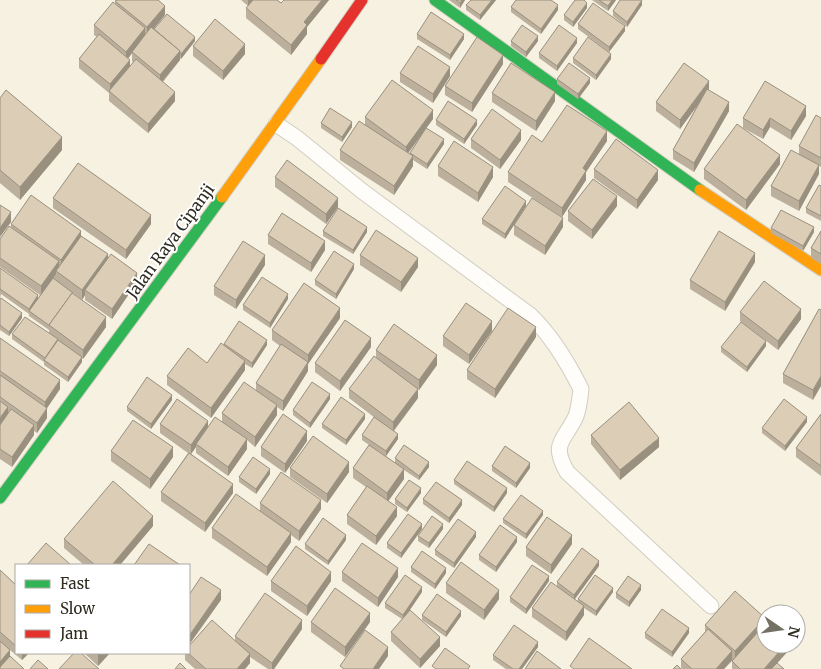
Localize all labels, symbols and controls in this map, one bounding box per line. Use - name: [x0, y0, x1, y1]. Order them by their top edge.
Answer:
- street label: Jalan Raya Cipanji: [121, 180, 218, 303]
- legend: [15, 564, 190, 654]
- text: Fast: [60, 574, 90, 593]
- text: Slow: [60, 599, 95, 618]
- north arrow: [756, 604, 806, 654]
- text: Jam: [59, 624, 88, 643]
- text: N: [784, 625, 804, 639]

